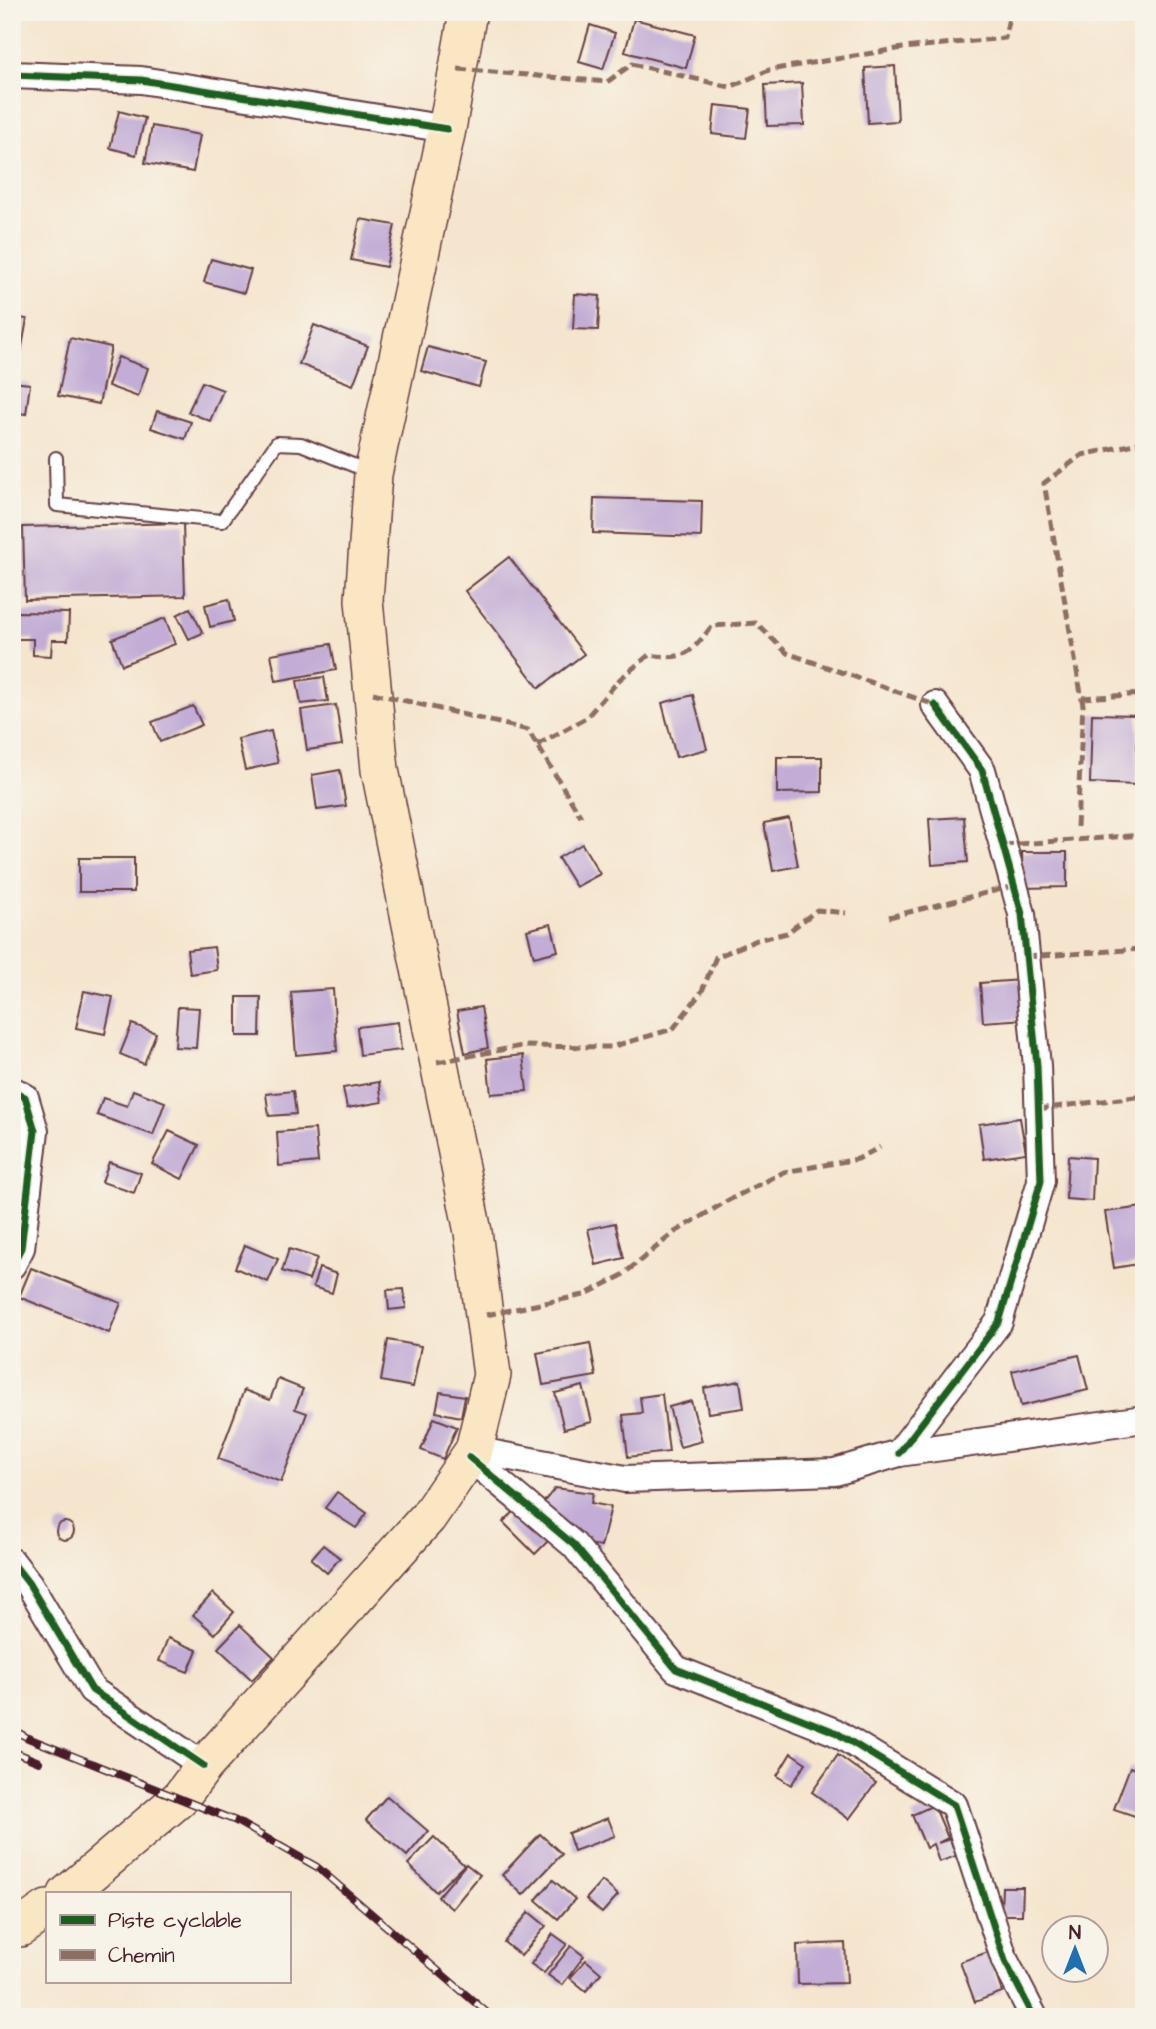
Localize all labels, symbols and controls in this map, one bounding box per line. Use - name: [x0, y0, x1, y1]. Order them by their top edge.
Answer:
- legend: [46, 1892, 290, 1983]
- text: Piste cyclable: [108, 1906, 242, 1937]
- north arrow: [1040, 1913, 1110, 1983]
- text: N: [1069, 1920, 1081, 1947]
- text: Chemin: [108, 1941, 175, 1970]

